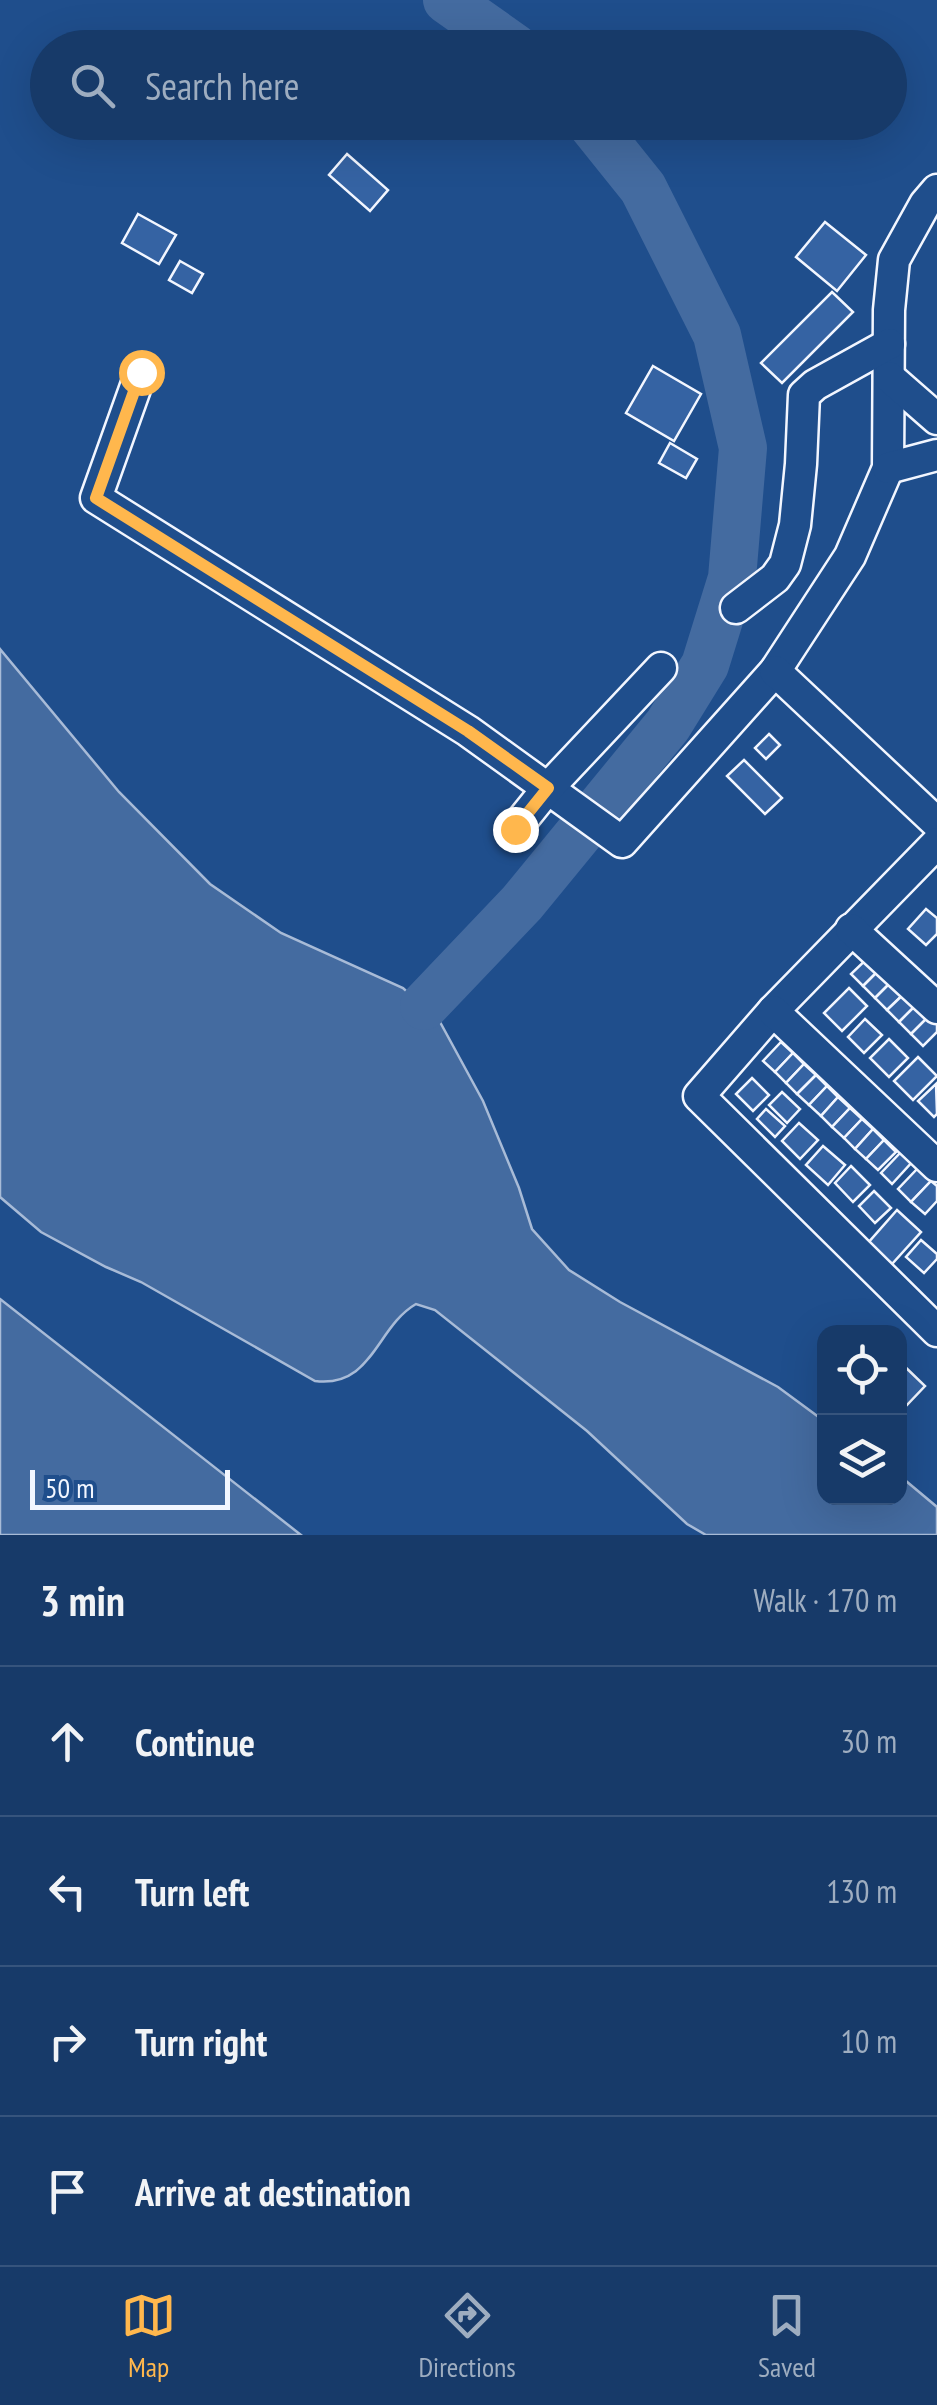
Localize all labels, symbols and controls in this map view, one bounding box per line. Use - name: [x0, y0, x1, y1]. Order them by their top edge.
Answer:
- search box: [30, 30, 907, 140]
- icon: search: [65, 58, 120, 113]
- text: Search here: [145, 61, 299, 110]
- route start: [119, 350, 165, 396]
- route end: [493, 807, 539, 853]
- map controls: [817, 1325, 907, 1505]
- button: locate: [817, 1325, 907, 1415]
- button: layers: [817, 1415, 907, 1505]
- scale bar: [30, 1465, 230, 1510]
- text: 50 m: [45, 1469, 94, 1506]
- text: 3 min: [40, 1573, 125, 1628]
- text: Walk · 170 m: [753, 1579, 897, 1621]
- icon: ahead: [40, 1714, 95, 1769]
- text: Continue: [135, 1717, 255, 1766]
- text: 30 m: [841, 1720, 897, 1762]
- icon: left: [40, 1864, 95, 1919]
- text: Turn left: [135, 1867, 249, 1916]
- text: 130 m: [826, 1870, 897, 1912]
- icon: right: [40, 2014, 95, 2069]
- text: Turn right: [135, 2017, 267, 2066]
- text: 10 m: [841, 2020, 897, 2062]
- icon: arrive: [40, 2164, 95, 2219]
- text: Arrive at destination: [135, 2167, 411, 2216]
- tab: Map: [121, 2288, 176, 2385]
- tab: Directions: [418, 2288, 516, 2385]
- tab: Saved: [758, 2288, 816, 2385]

